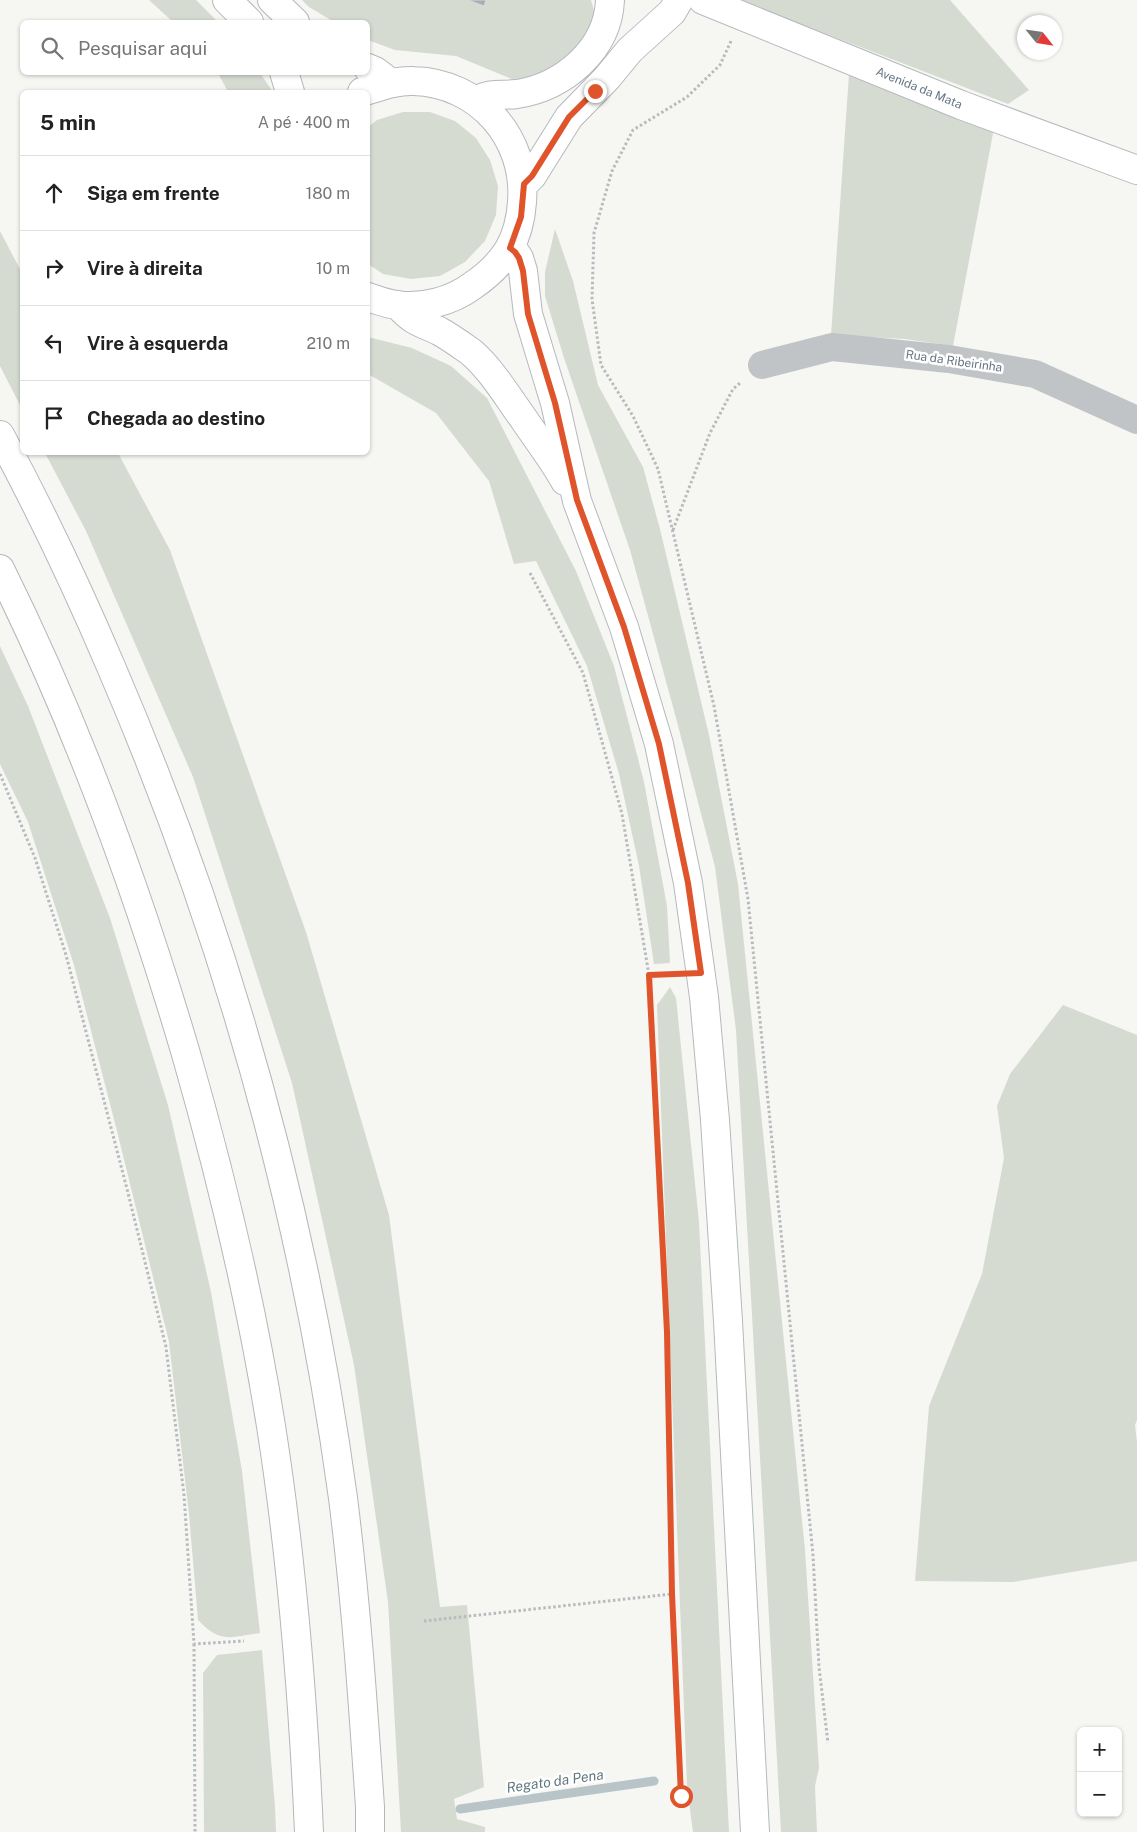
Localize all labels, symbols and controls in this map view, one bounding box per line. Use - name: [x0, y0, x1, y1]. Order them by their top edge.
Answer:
- north arrow: [1017, 15, 1062, 60]
- search box: [20, 20, 370, 75]
- icon: search: [38, 34, 66, 62]
- text: Pesquisar aqui: [78, 37, 207, 59]
- street label: Avenida da Mata: [874, 64, 964, 112]
- route end: [584, 80, 607, 103]
- text: 5 min: [40, 110, 96, 135]
- text: A pé · 400 m: [258, 113, 350, 132]
- icon: ahead: [40, 179, 68, 207]
- text: Siga em frente: [87, 182, 220, 204]
- text: 180 m: [306, 184, 350, 203]
- icon: right: [40, 254, 68, 282]
- text: Vire à direita: [87, 257, 203, 279]
- text: 10 m: [316, 259, 350, 278]
- icon: left: [40, 329, 68, 357]
- text: Vire à esquerda: [87, 332, 228, 354]
- text: 210 m: [306, 334, 350, 353]
- street label: Rua da Ribeirinha: [905, 347, 1003, 375]
- icon: arrive: [40, 404, 68, 432]
- text: Chegada ao destino: [87, 407, 265, 429]
- map controls: [1077, 1727, 1122, 1817]
- button: +: [1077, 1727, 1122, 1772]
- water label: Regato da Pena: [505, 1766, 605, 1796]
- button: −: [1077, 1772, 1122, 1817]
- route start: [670, 1785, 693, 1808]

